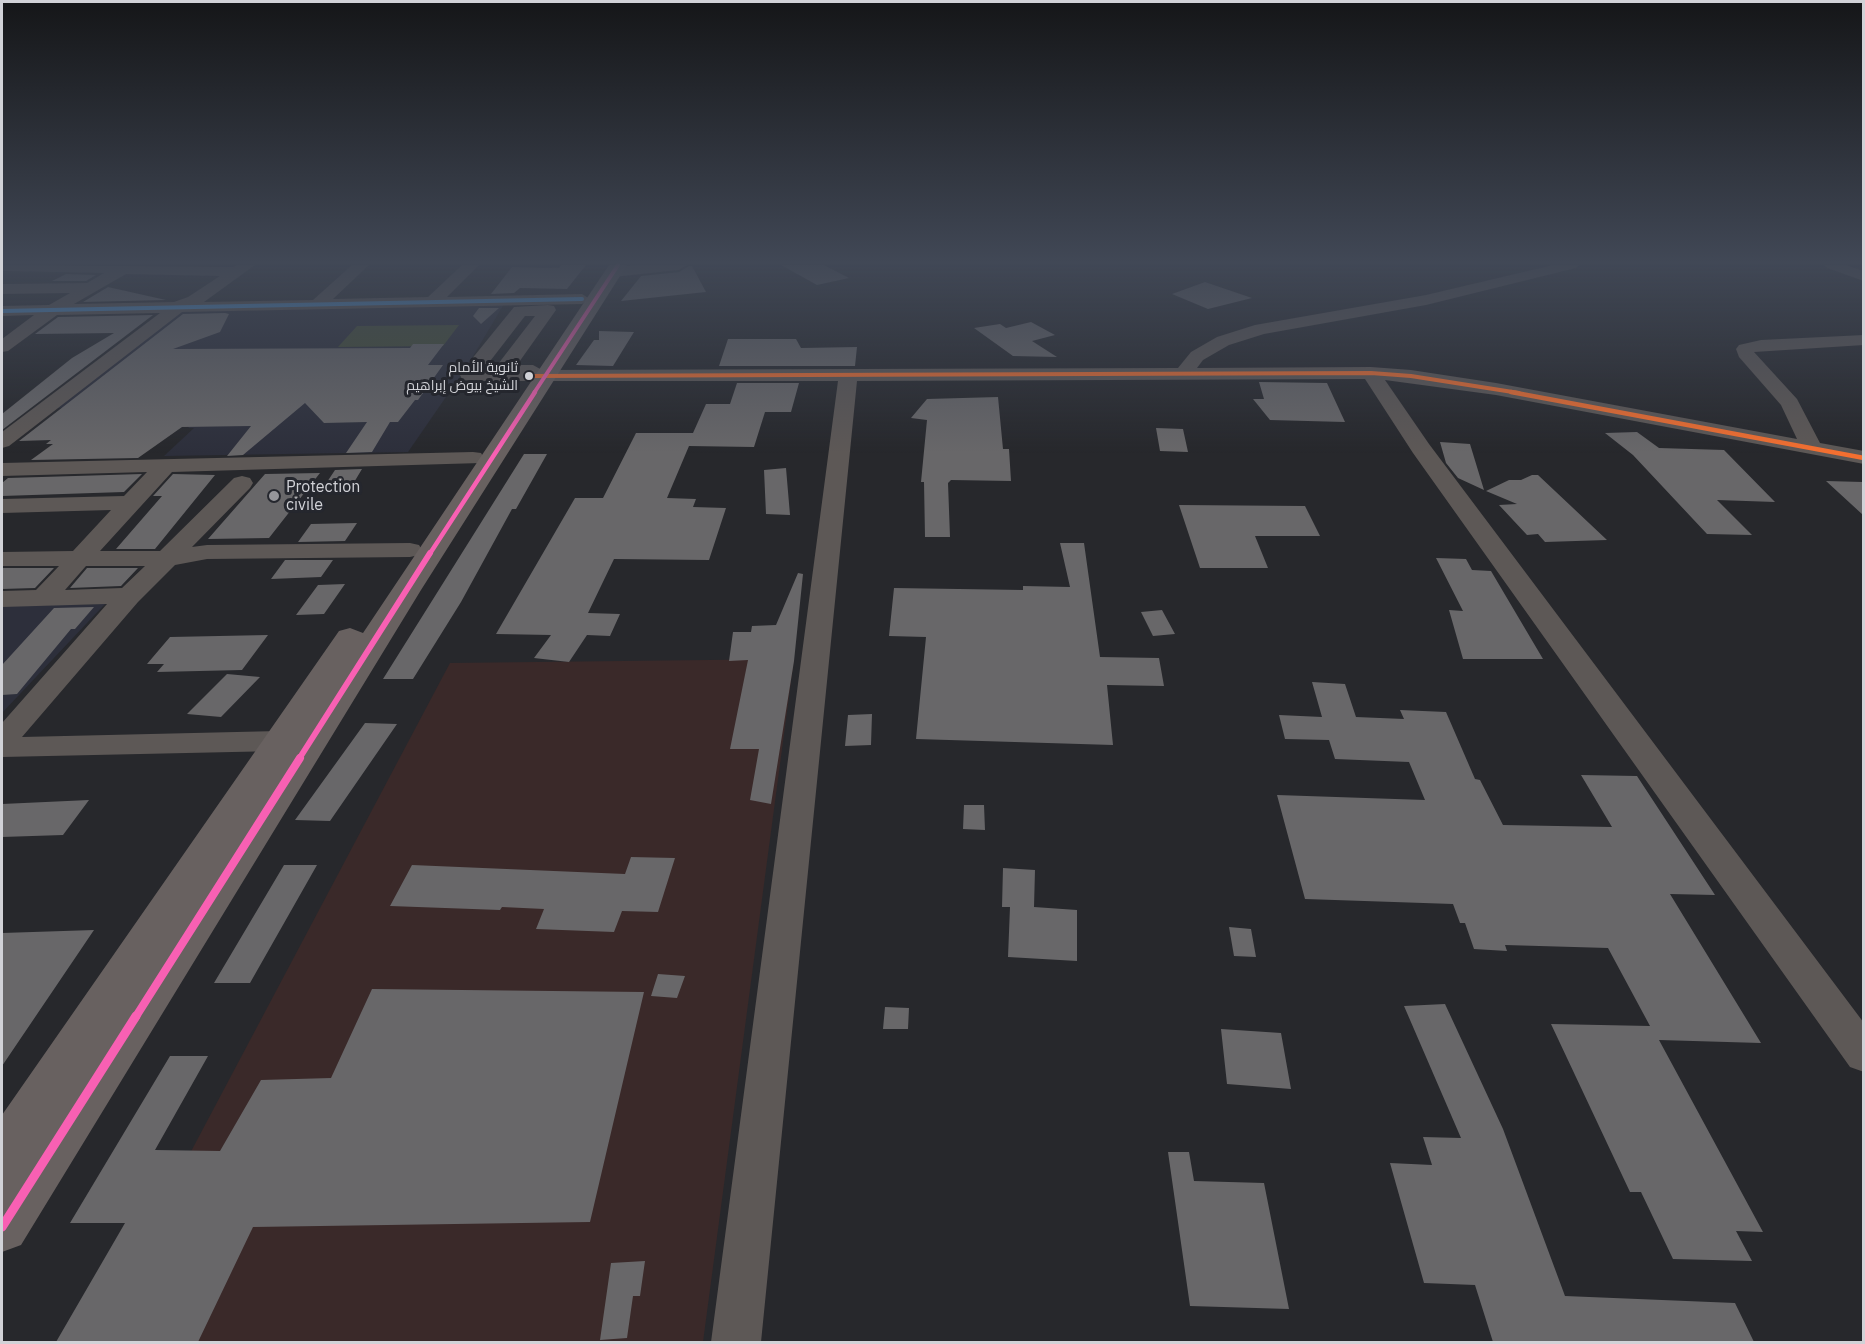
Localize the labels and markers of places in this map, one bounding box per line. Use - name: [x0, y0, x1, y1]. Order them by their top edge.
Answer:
- place label: ثانوية الأمام الشيخ بيوض إبراهيم: [406, 360, 518, 392]
- marker: ثانوية الأمام الشيخ بيوض إبراهيم: [523, 370, 535, 382]
- place label: Protection civile: [286, 477, 360, 515]
- marker: Protection civile: [267, 489, 281, 503]

